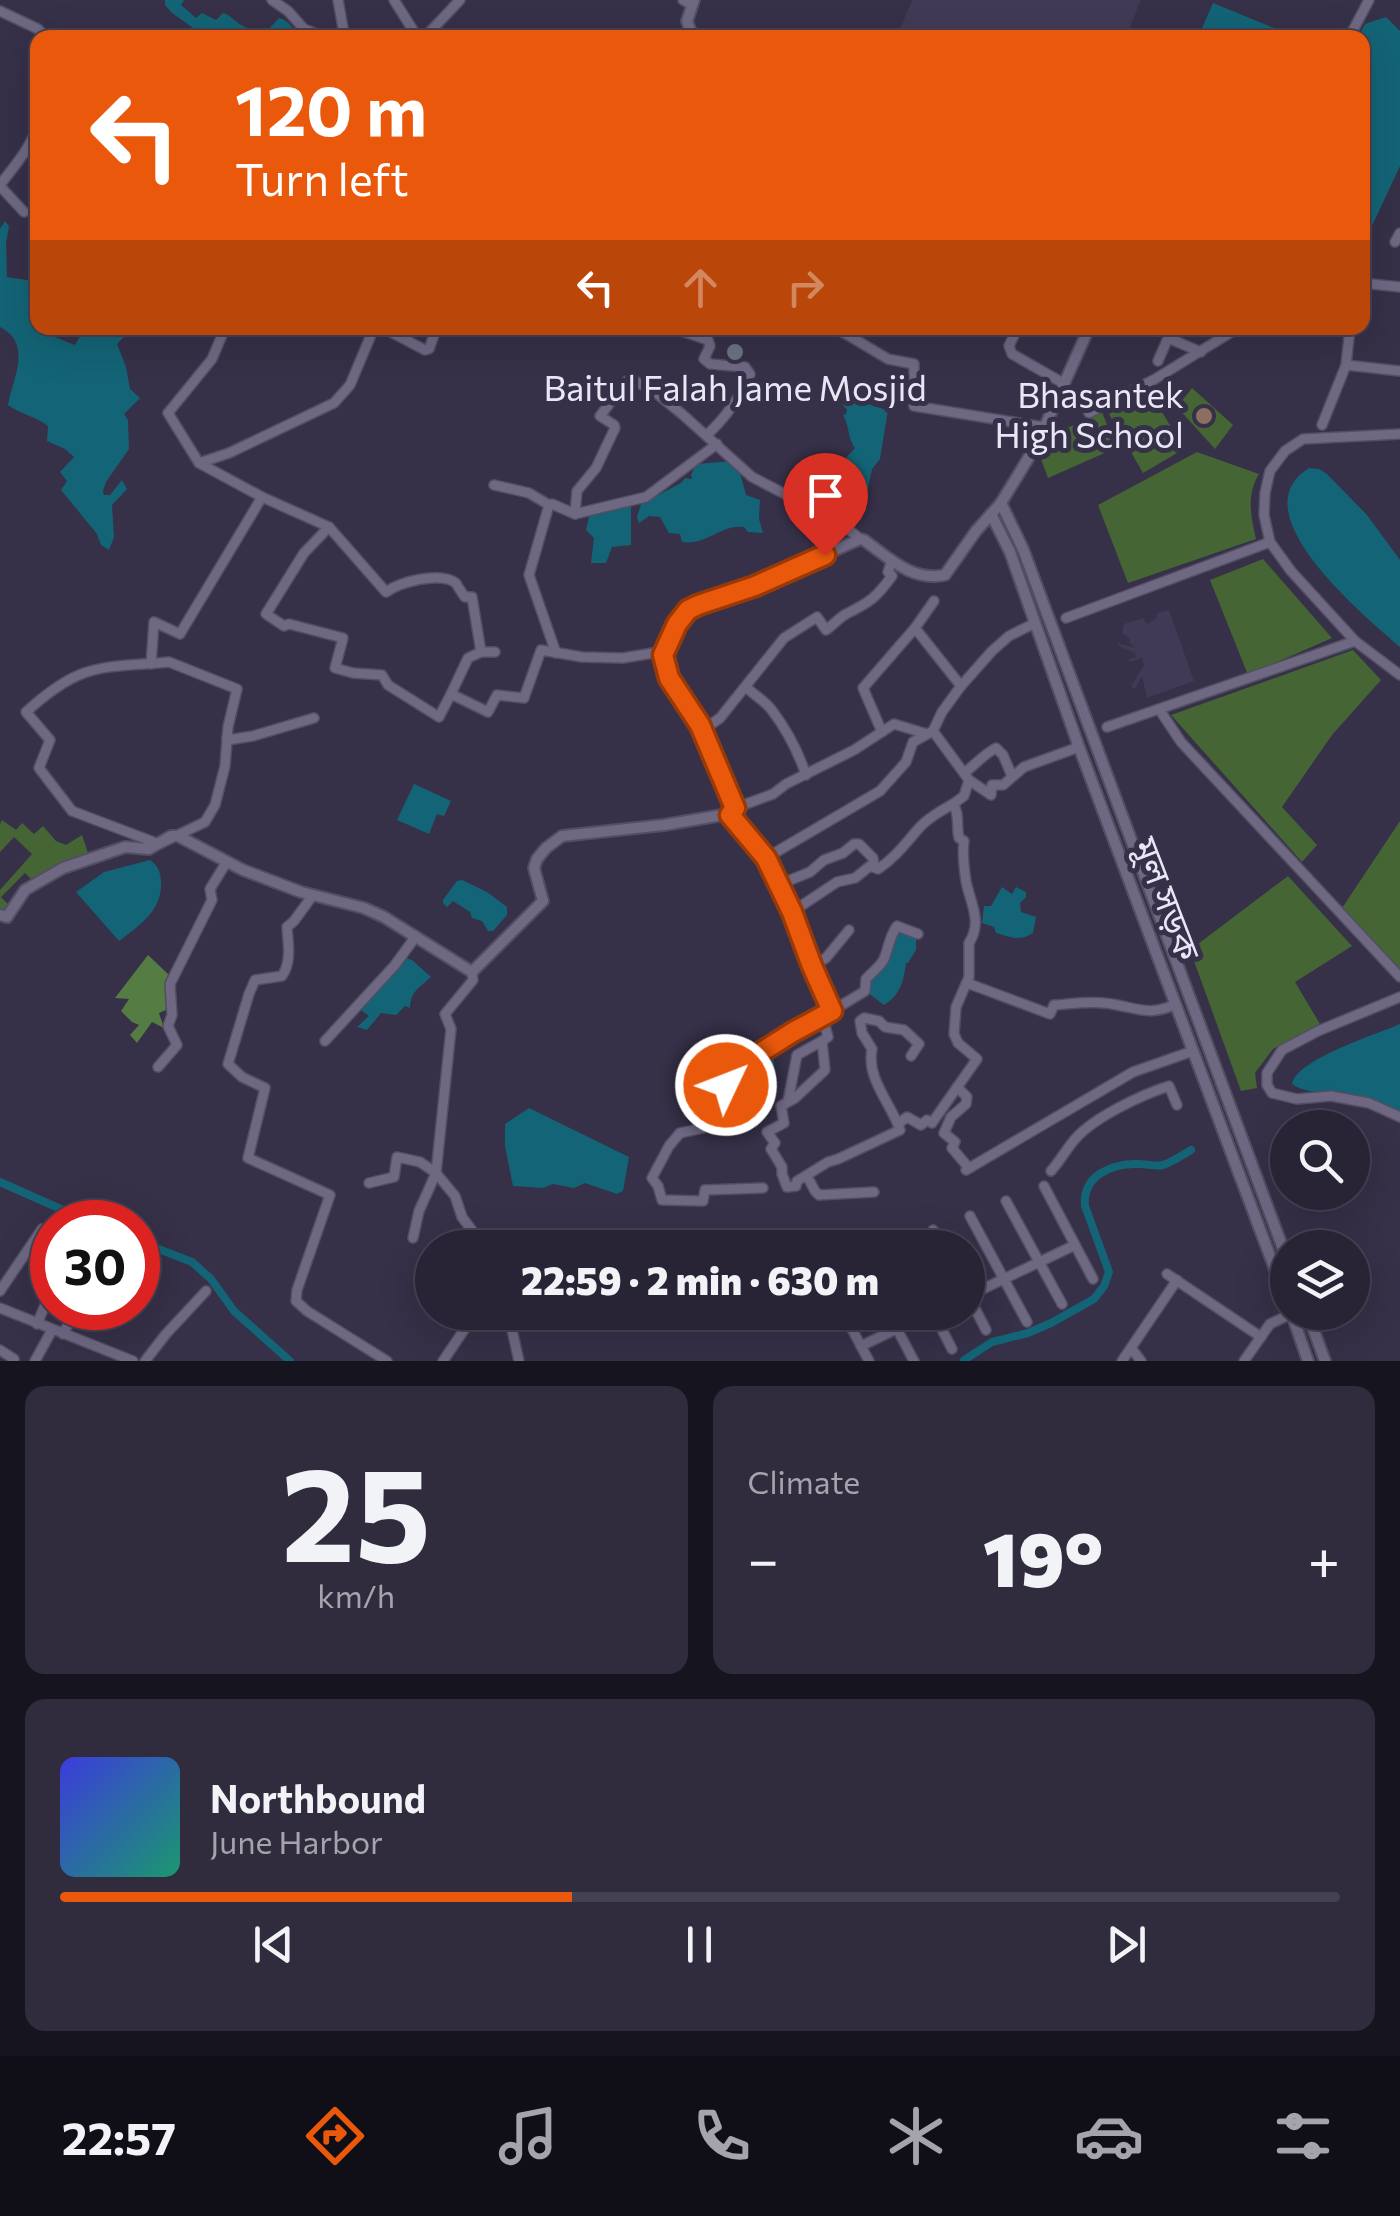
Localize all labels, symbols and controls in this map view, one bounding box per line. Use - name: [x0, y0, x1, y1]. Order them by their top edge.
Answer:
- text: 120 m: [235, 65, 427, 150]
- icon: left: [70, 70, 200, 200]
- text: Turn left: [235, 150, 409, 205]
- icon: left: [568, 260, 623, 315]
- icon: ahead: [673, 260, 728, 315]
- icon: right: [778, 260, 833, 315]
- marker: Baitul Falah Jame Mosjid: [724, 341, 746, 363]
- place label: Baitul Falah Jame Mosjid: [543, 365, 927, 408]
- place label: Bhasantek High School: [994, 372, 1184, 455]
- marker: Bhasantek High School: [1193, 405, 1215, 427]
- pin: [783, 453, 868, 556]
- icon: arrive: [798, 468, 853, 523]
- street label: মূল সড়ক: [1123, 829, 1212, 967]
- position arrow: [674, 1033, 778, 1137]
- map controls: [1270, 1110, 1370, 1330]
- button: search: [1270, 1110, 1370, 1210]
- speed limit sign: 30: [30, 1200, 160, 1330]
- button: layers: [1270, 1230, 1370, 1330]
- text: 22:59 · 2 min · 630 m: [521, 1256, 879, 1303]
- text: 25: [281, 1430, 431, 1589]
- text: Climate: [748, 1461, 860, 1501]
- text: 19°: [983, 1511, 1103, 1602]
- text: −: [748, 1524, 779, 1591]
- text: +: [1308, 1524, 1340, 1591]
- text: km/h: [317, 1575, 395, 1615]
- text: Northbound: [210, 1774, 426, 1821]
- text: June Harbor: [210, 1821, 383, 1861]
- icon: previous: [246, 1917, 301, 1972]
- icon: pause: [672, 1917, 727, 1972]
- icon: next: [1099, 1917, 1154, 1972]
- icon: directions: [300, 2101, 370, 2171]
- icon: music: [493, 2101, 563, 2171]
- icon: phone: [687, 2101, 757, 2171]
- icon: climate: [881, 2101, 951, 2171]
- icon: car: [1074, 2101, 1144, 2171]
- icon: filters: [1268, 2101, 1338, 2171]
- text: 22:57: [62, 2109, 176, 2164]

